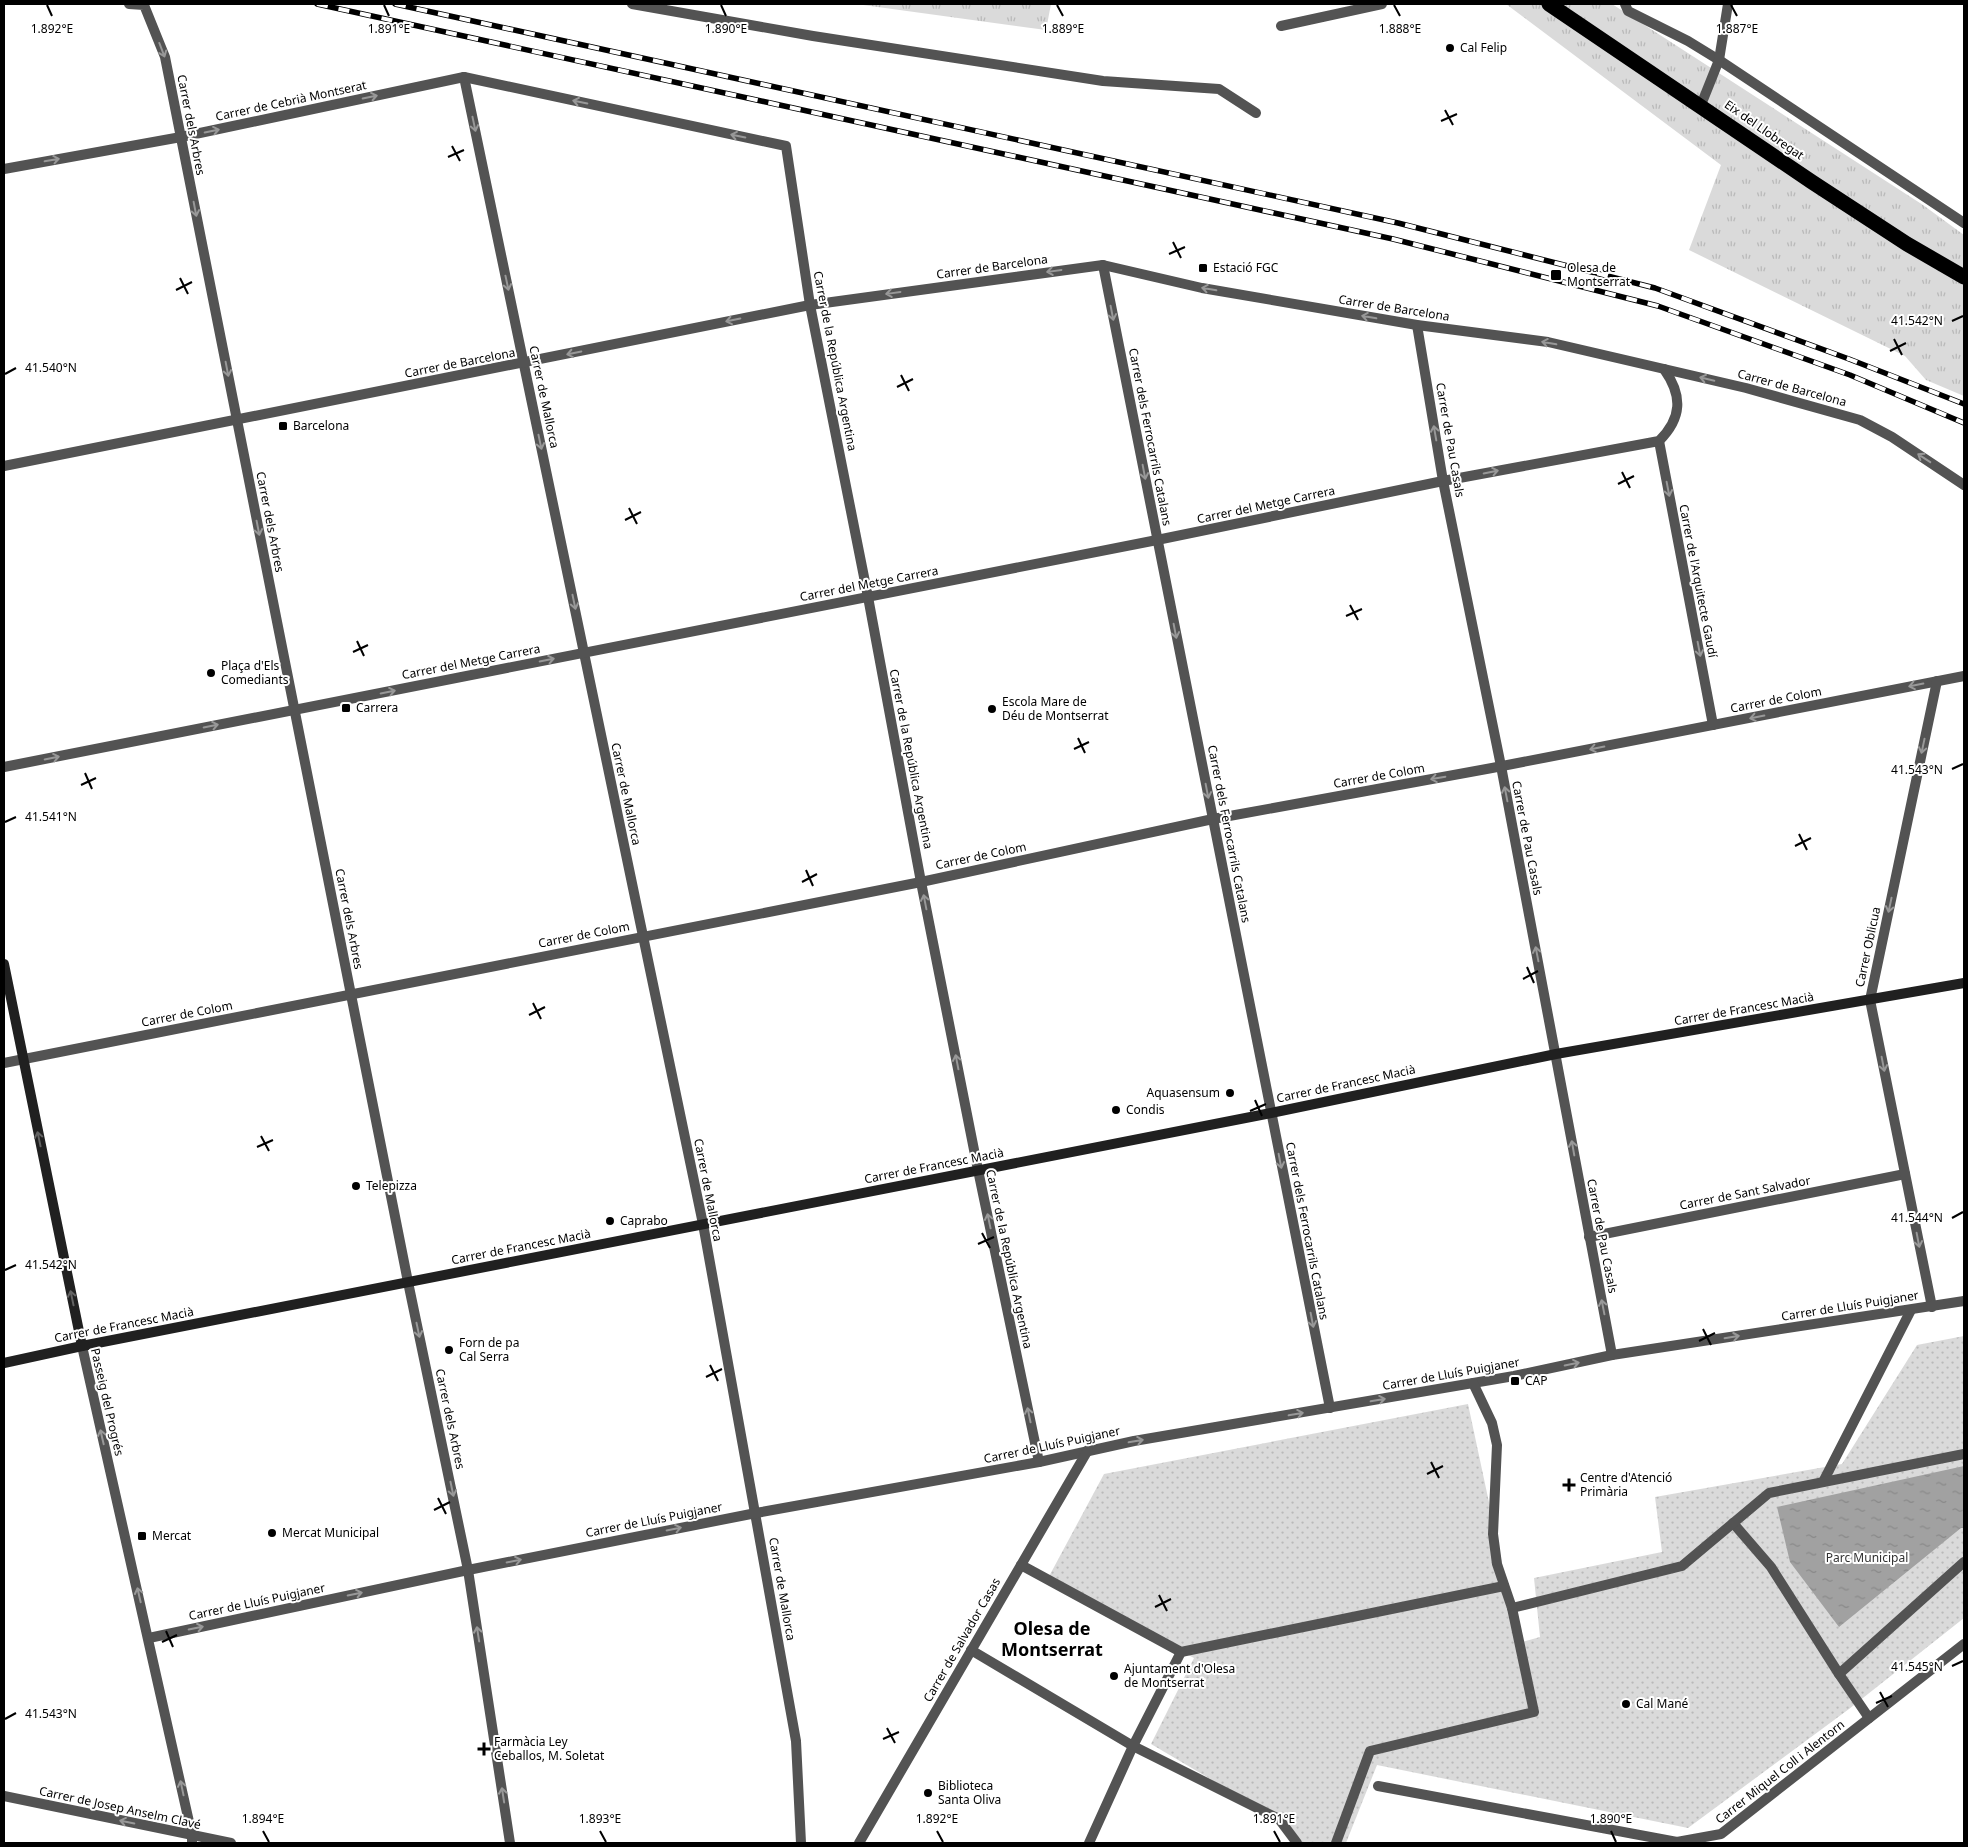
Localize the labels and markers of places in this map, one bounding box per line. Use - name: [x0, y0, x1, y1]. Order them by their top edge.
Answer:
- place label: Cal Felip: [1460, 39, 1507, 56]
- marker: Cal Felip: [1444, 42, 1456, 54]
- place label: Estació FGC: [1213, 259, 1279, 276]
- place label: Olesa de Montserrat: [1567, 259, 1631, 290]
- marker: Estació FGC: [1197, 262, 1209, 274]
- marker: Olesa de Montserrat: [1549, 268, 1563, 282]
- place label: Barcelona: [293, 417, 349, 434]
- marker: Barcelona: [277, 420, 289, 432]
- place label: Plaça d'Els Comediants: [221, 657, 289, 688]
- marker: Plaça d'Els Comediants: [205, 667, 217, 679]
- place label: Escola Mare de Déu de Montserrat: [1002, 693, 1109, 724]
- place label: Carrera: [356, 699, 398, 716]
- marker: Carrera: [340, 702, 352, 714]
- marker: Escola Mare de Déu de Montserrat: [986, 703, 998, 715]
- place label: Aquasensum: [1146, 1084, 1220, 1101]
- marker: Aquasensum: [1224, 1087, 1236, 1099]
- place label: Condis: [1126, 1101, 1165, 1118]
- marker: Condis: [1110, 1104, 1122, 1116]
- place label: Telepizza: [366, 1177, 417, 1194]
- marker: Telepizza: [350, 1180, 362, 1192]
- place label: Caprabo: [620, 1212, 668, 1229]
- marker: Caprabo: [604, 1215, 616, 1227]
- place label: Forn de pa Cal Serra: [459, 1334, 519, 1365]
- marker: Forn de pa Cal Serra: [443, 1344, 455, 1356]
- place label: CAP: [1525, 1372, 1548, 1389]
- marker: CAP: [1509, 1375, 1521, 1387]
- place label: Centre d'Atenció Primària: [1580, 1469, 1672, 1500]
- marker: Centre d'Atenció Primària: [1562, 1478, 1576, 1492]
- place label: Mercat Municipal: [282, 1524, 379, 1541]
- place label: Mercat: [152, 1527, 192, 1544]
- marker: Mercat Municipal: [266, 1527, 278, 1539]
- marker: Mercat: [136, 1530, 148, 1542]
- place label: Ajuntament d'Olesa de Montserrat: [1124, 1660, 1235, 1691]
- marker: Ajuntament d'Olesa de Montserrat: [1108, 1670, 1120, 1682]
- place label: Cal Mané: [1636, 1695, 1689, 1712]
- marker: Cal Mané: [1620, 1698, 1632, 1710]
- place label: Farmàcia Ley Ceballos, M. Soletat: [494, 1733, 605, 1764]
- marker: Farmàcia Ley Ceballos, M. Soletat: [478, 1743, 490, 1755]
- place label: Biblioteca Santa Oliva: [938, 1777, 1001, 1808]
- marker: Biblioteca Santa Oliva: [922, 1787, 934, 1799]

